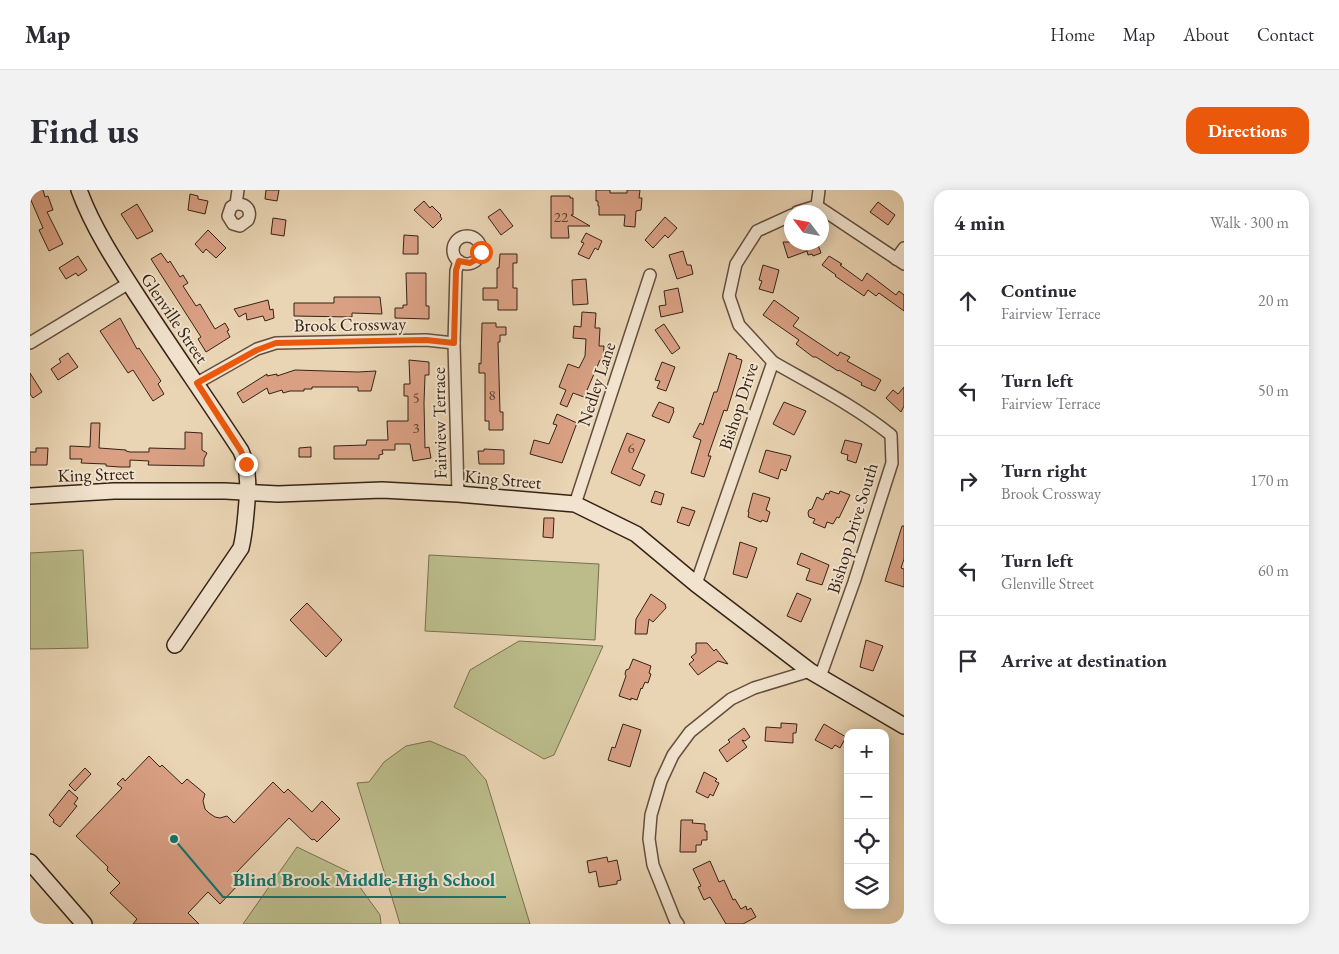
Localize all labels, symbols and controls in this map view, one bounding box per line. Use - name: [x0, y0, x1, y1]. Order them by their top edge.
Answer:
- text: Map: [25, 19, 70, 50]
- text: Home: [1050, 23, 1095, 46]
- text: Map: [1123, 23, 1155, 46]
- text: About: [1183, 23, 1229, 46]
- text: Contact: [1257, 23, 1314, 46]
- button: Directions: [1186, 107, 1309, 154]
- text: Find us: [30, 108, 139, 153]
- north arrow: [784, 205, 829, 250]
- house number: 22: [554, 207, 569, 226]
- text: 4 min: [954, 209, 1005, 236]
- text: Walk · 300 m: [1210, 212, 1289, 233]
- route start: [470, 241, 493, 264]
- street label: Glenville Street: [136, 268, 214, 368]
- text: Continue: [1001, 278, 1076, 303]
- icon: ahead: [954, 287, 982, 315]
- text: 20 m: [1258, 290, 1289, 311]
- text: Fairview Terrace: [1001, 303, 1100, 324]
- street label: Brook Crossway: [294, 312, 407, 336]
- street label: Nedley Lane: [572, 339, 620, 429]
- street label: Bishop Drive: [713, 359, 763, 453]
- street label: Fairview Terrace: [427, 367, 451, 479]
- text: Turn left: [1001, 368, 1073, 393]
- icon: left: [954, 377, 982, 405]
- text: 50 m: [1258, 380, 1289, 401]
- house number: 8: [488, 385, 496, 404]
- house number: 5: [412, 388, 420, 407]
- text: Fairview Terrace: [1001, 393, 1100, 414]
- house number: 3: [412, 418, 420, 437]
- house number: 6: [627, 438, 635, 457]
- route end: [235, 453, 258, 476]
- text: Turn right: [1001, 458, 1087, 483]
- street label: Bishop Drive South: [821, 460, 883, 596]
- street label: King Street: [57, 461, 135, 487]
- street label: King Street: [464, 464, 543, 494]
- icon: right: [954, 467, 982, 495]
- text: 170 m: [1250, 470, 1289, 491]
- text: Brook Crossway: [1001, 483, 1101, 504]
- text: Turn left: [1001, 548, 1073, 573]
- icon: left: [954, 557, 982, 585]
- text: 60 m: [1258, 560, 1289, 581]
- text: Glenville Street: [1001, 573, 1094, 594]
- icon: arrive: [954, 647, 982, 675]
- text: Arrive at destination: [1001, 648, 1167, 673]
- map controls: [844, 729, 889, 909]
- button: +: [844, 729, 889, 774]
- button: −: [844, 774, 889, 819]
- button: locate: [844, 819, 889, 864]
- callout: Blind Brook Middle-High School: [223, 863, 506, 897]
- button: layers: [844, 864, 889, 909]
- text: Blind Brook Middle-High School: [233, 867, 496, 892]

